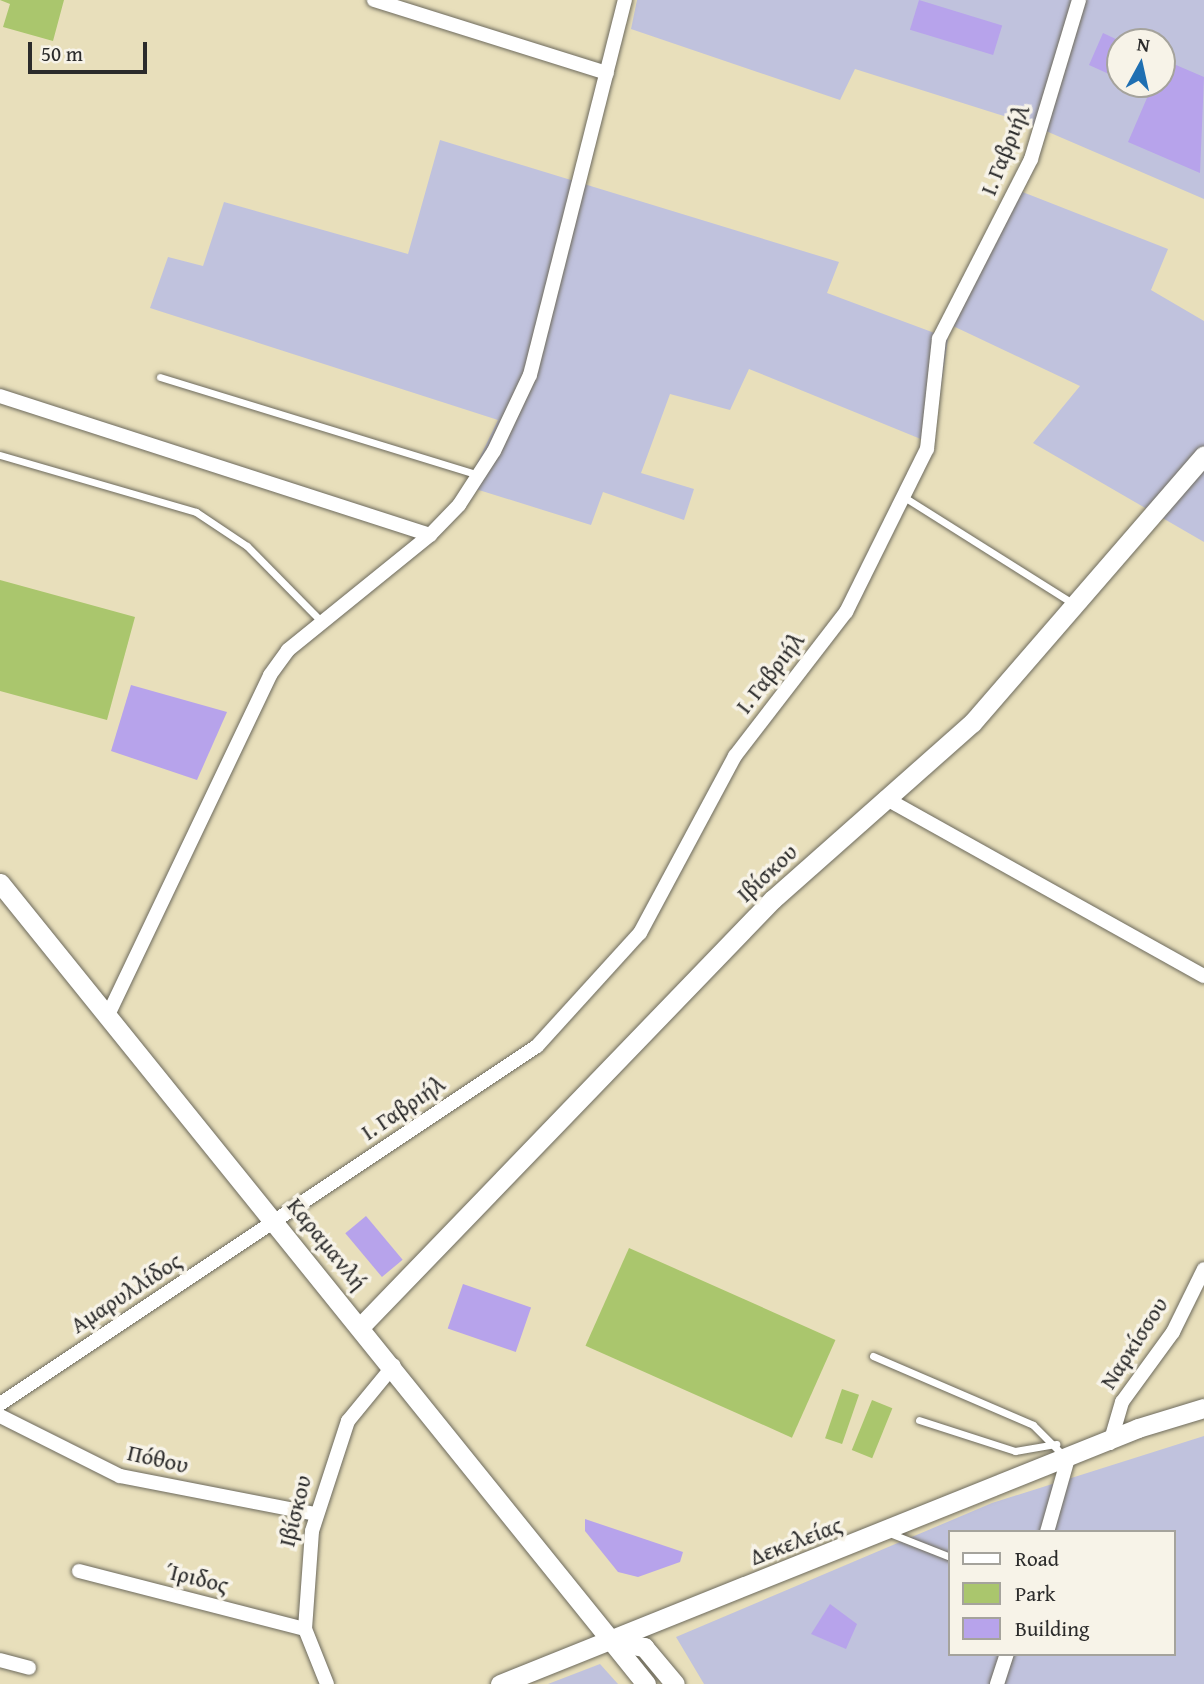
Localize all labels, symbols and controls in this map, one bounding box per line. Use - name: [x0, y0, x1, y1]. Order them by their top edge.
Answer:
- scale bar: [32, 28, 150, 72]
- north arrow: [1106, 28, 1176, 98]
- text: N: [1135, 29, 1152, 59]
- text: 50 m: [41, 38, 83, 69]
- street label: Ι. Γαβριήλ: [974, 101, 1036, 199]
- street label: Ι. Γαβριήλ: [730, 627, 810, 719]
- street label: Ιβίσκου: [731, 838, 803, 908]
- street label: Ι. Γαβριήλ: [356, 1070, 450, 1146]
- street label: Καραμανλή: [281, 1192, 373, 1296]
- street label: Αμαρυλλίδος: [65, 1247, 187, 1339]
- street label: Ναρκίσσου: [1094, 1292, 1174, 1394]
- street label: Πόθου: [125, 1439, 191, 1479]
- street label: Ιβίσκου: [273, 1472, 317, 1550]
- street label: Δεκελείας: [746, 1511, 846, 1571]
- legend: [948, 1530, 1176, 1656]
- text: Road: [1015, 1543, 1059, 1574]
- street label: Ίριδος: [163, 1557, 231, 1599]
- text: Park: [1015, 1578, 1056, 1609]
- text: Building: [1015, 1613, 1089, 1644]

